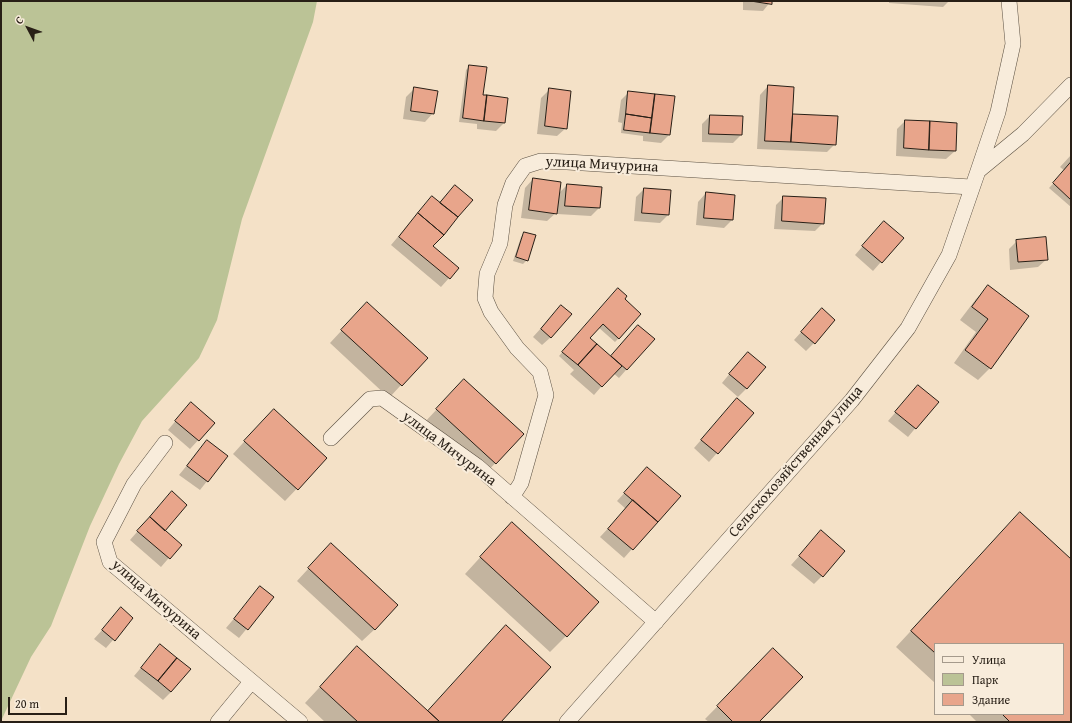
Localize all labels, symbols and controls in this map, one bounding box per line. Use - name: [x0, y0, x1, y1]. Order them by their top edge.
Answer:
- north arrow: [8, 8, 48, 48]
- text: С: [11, 13, 27, 28]
- street label: улица Мичурина: [545, 153, 659, 177]
- street label: Сельскохозяйственная улица: [725, 382, 867, 542]
- street label: улица Мичурина: [398, 408, 500, 490]
- street label: улица Мичурина: [107, 556, 205, 644]
- legend: [934, 643, 1064, 715]
- text: Улица: [972, 651, 1006, 668]
- text: Парк: [972, 671, 998, 688]
- scale bar: [10, 689, 69, 715]
- text: Здание: [972, 691, 1010, 708]
- text: 20 m: [15, 695, 39, 712]

